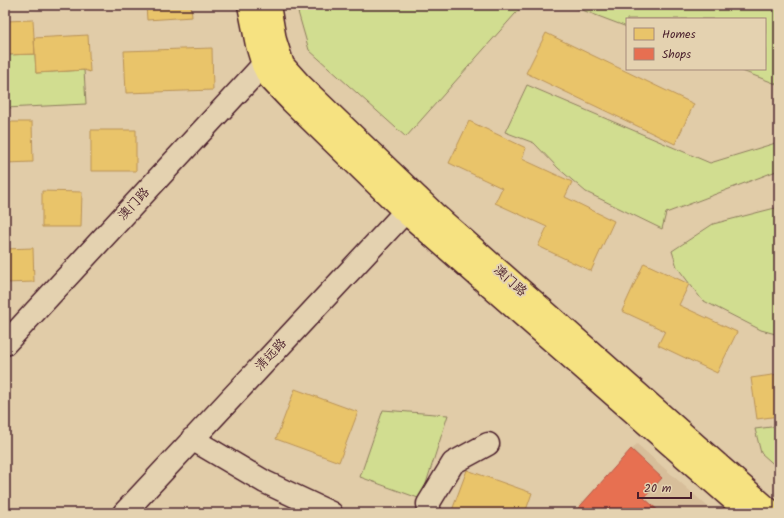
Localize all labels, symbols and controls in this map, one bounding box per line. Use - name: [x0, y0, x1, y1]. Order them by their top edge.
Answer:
- legend: [626, 18, 766, 70]
- text: Homes: [662, 25, 696, 44]
- text: Shops: [662, 45, 691, 64]
- street label: 澳门路: [113, 183, 155, 225]
- street label: 澳门路: [488, 260, 532, 302]
- street label: 清远路: [250, 334, 292, 376]
- scale bar: [638, 474, 691, 500]
- text: 20 m: [644, 479, 672, 498]

